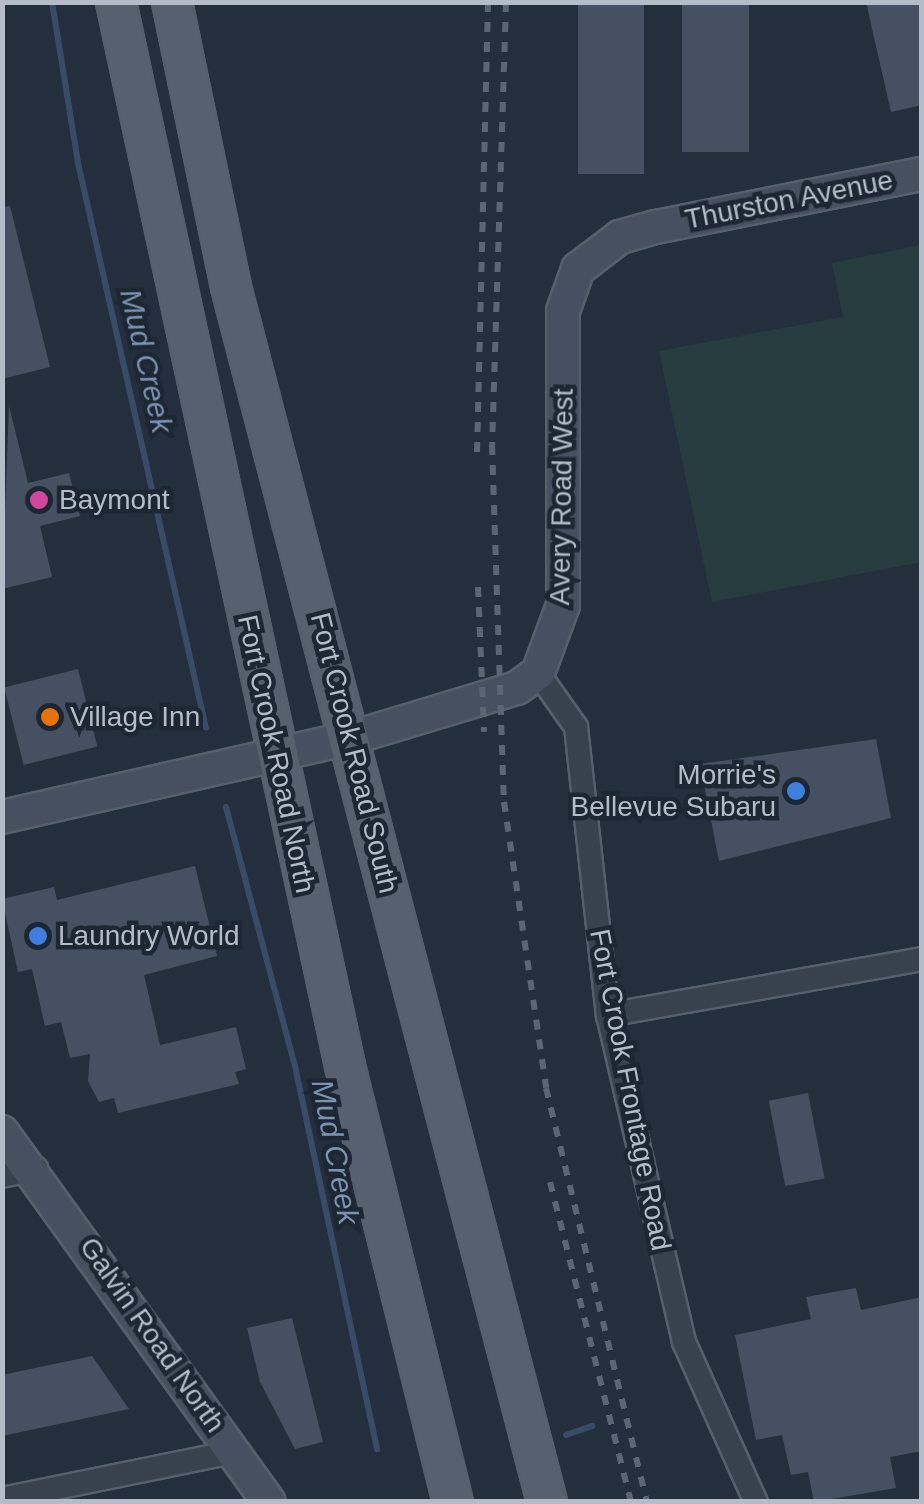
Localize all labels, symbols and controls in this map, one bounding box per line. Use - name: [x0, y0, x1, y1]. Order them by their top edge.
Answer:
- street label: Thurston Avenue: [681, 163, 897, 237]
- water label: Mud Creek: [112, 285, 180, 437]
- street label: Avery Road West: [543, 388, 581, 606]
- place label: Baymont: [59, 483, 169, 517]
- marker: Baymont: [28, 489, 50, 511]
- street label: Fort Crook Road South: [303, 609, 405, 897]
- street label: Fort Crook Road North: [230, 612, 322, 896]
- place label: Village Inn: [70, 700, 200, 734]
- marker: Village Inn: [39, 706, 61, 728]
- place label: Morrie's Bellevue Subaru: [571, 758, 776, 824]
- marker: Morrie's Bellevue Subaru: [785, 780, 807, 802]
- place label: Laundry World: [58, 919, 240, 953]
- marker: Laundry World: [27, 925, 49, 947]
- street label: Fort Crook Frontage Road: [582, 926, 678, 1254]
- water label: Mud Creek: [303, 1077, 367, 1227]
- street label: Galvin Road North: [72, 1231, 232, 1439]

